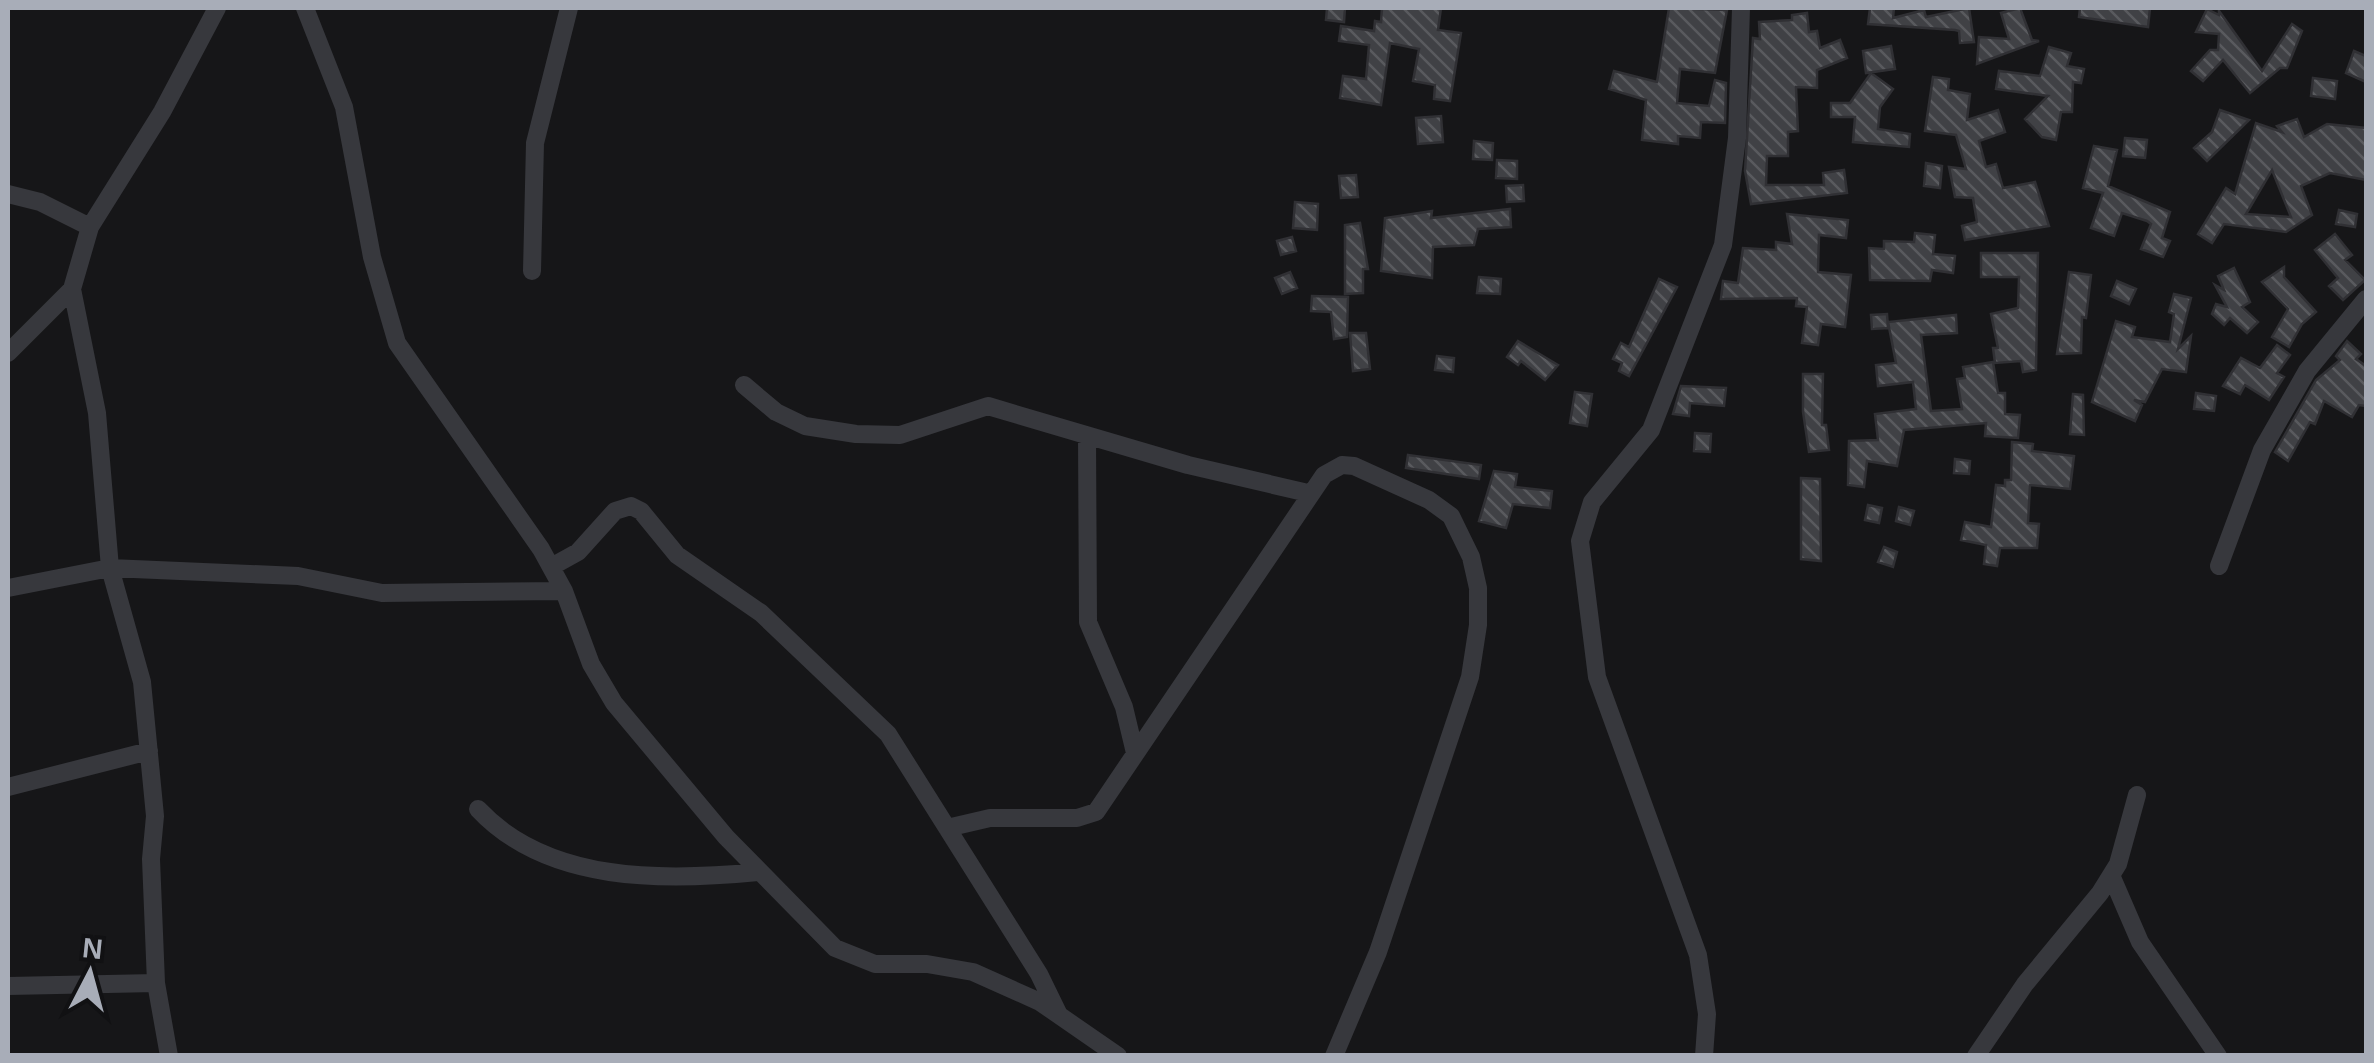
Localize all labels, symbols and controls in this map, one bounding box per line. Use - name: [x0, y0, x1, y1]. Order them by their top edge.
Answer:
- north arrow: [40, 923, 140, 1023]
- text: N: [81, 932, 104, 965]

